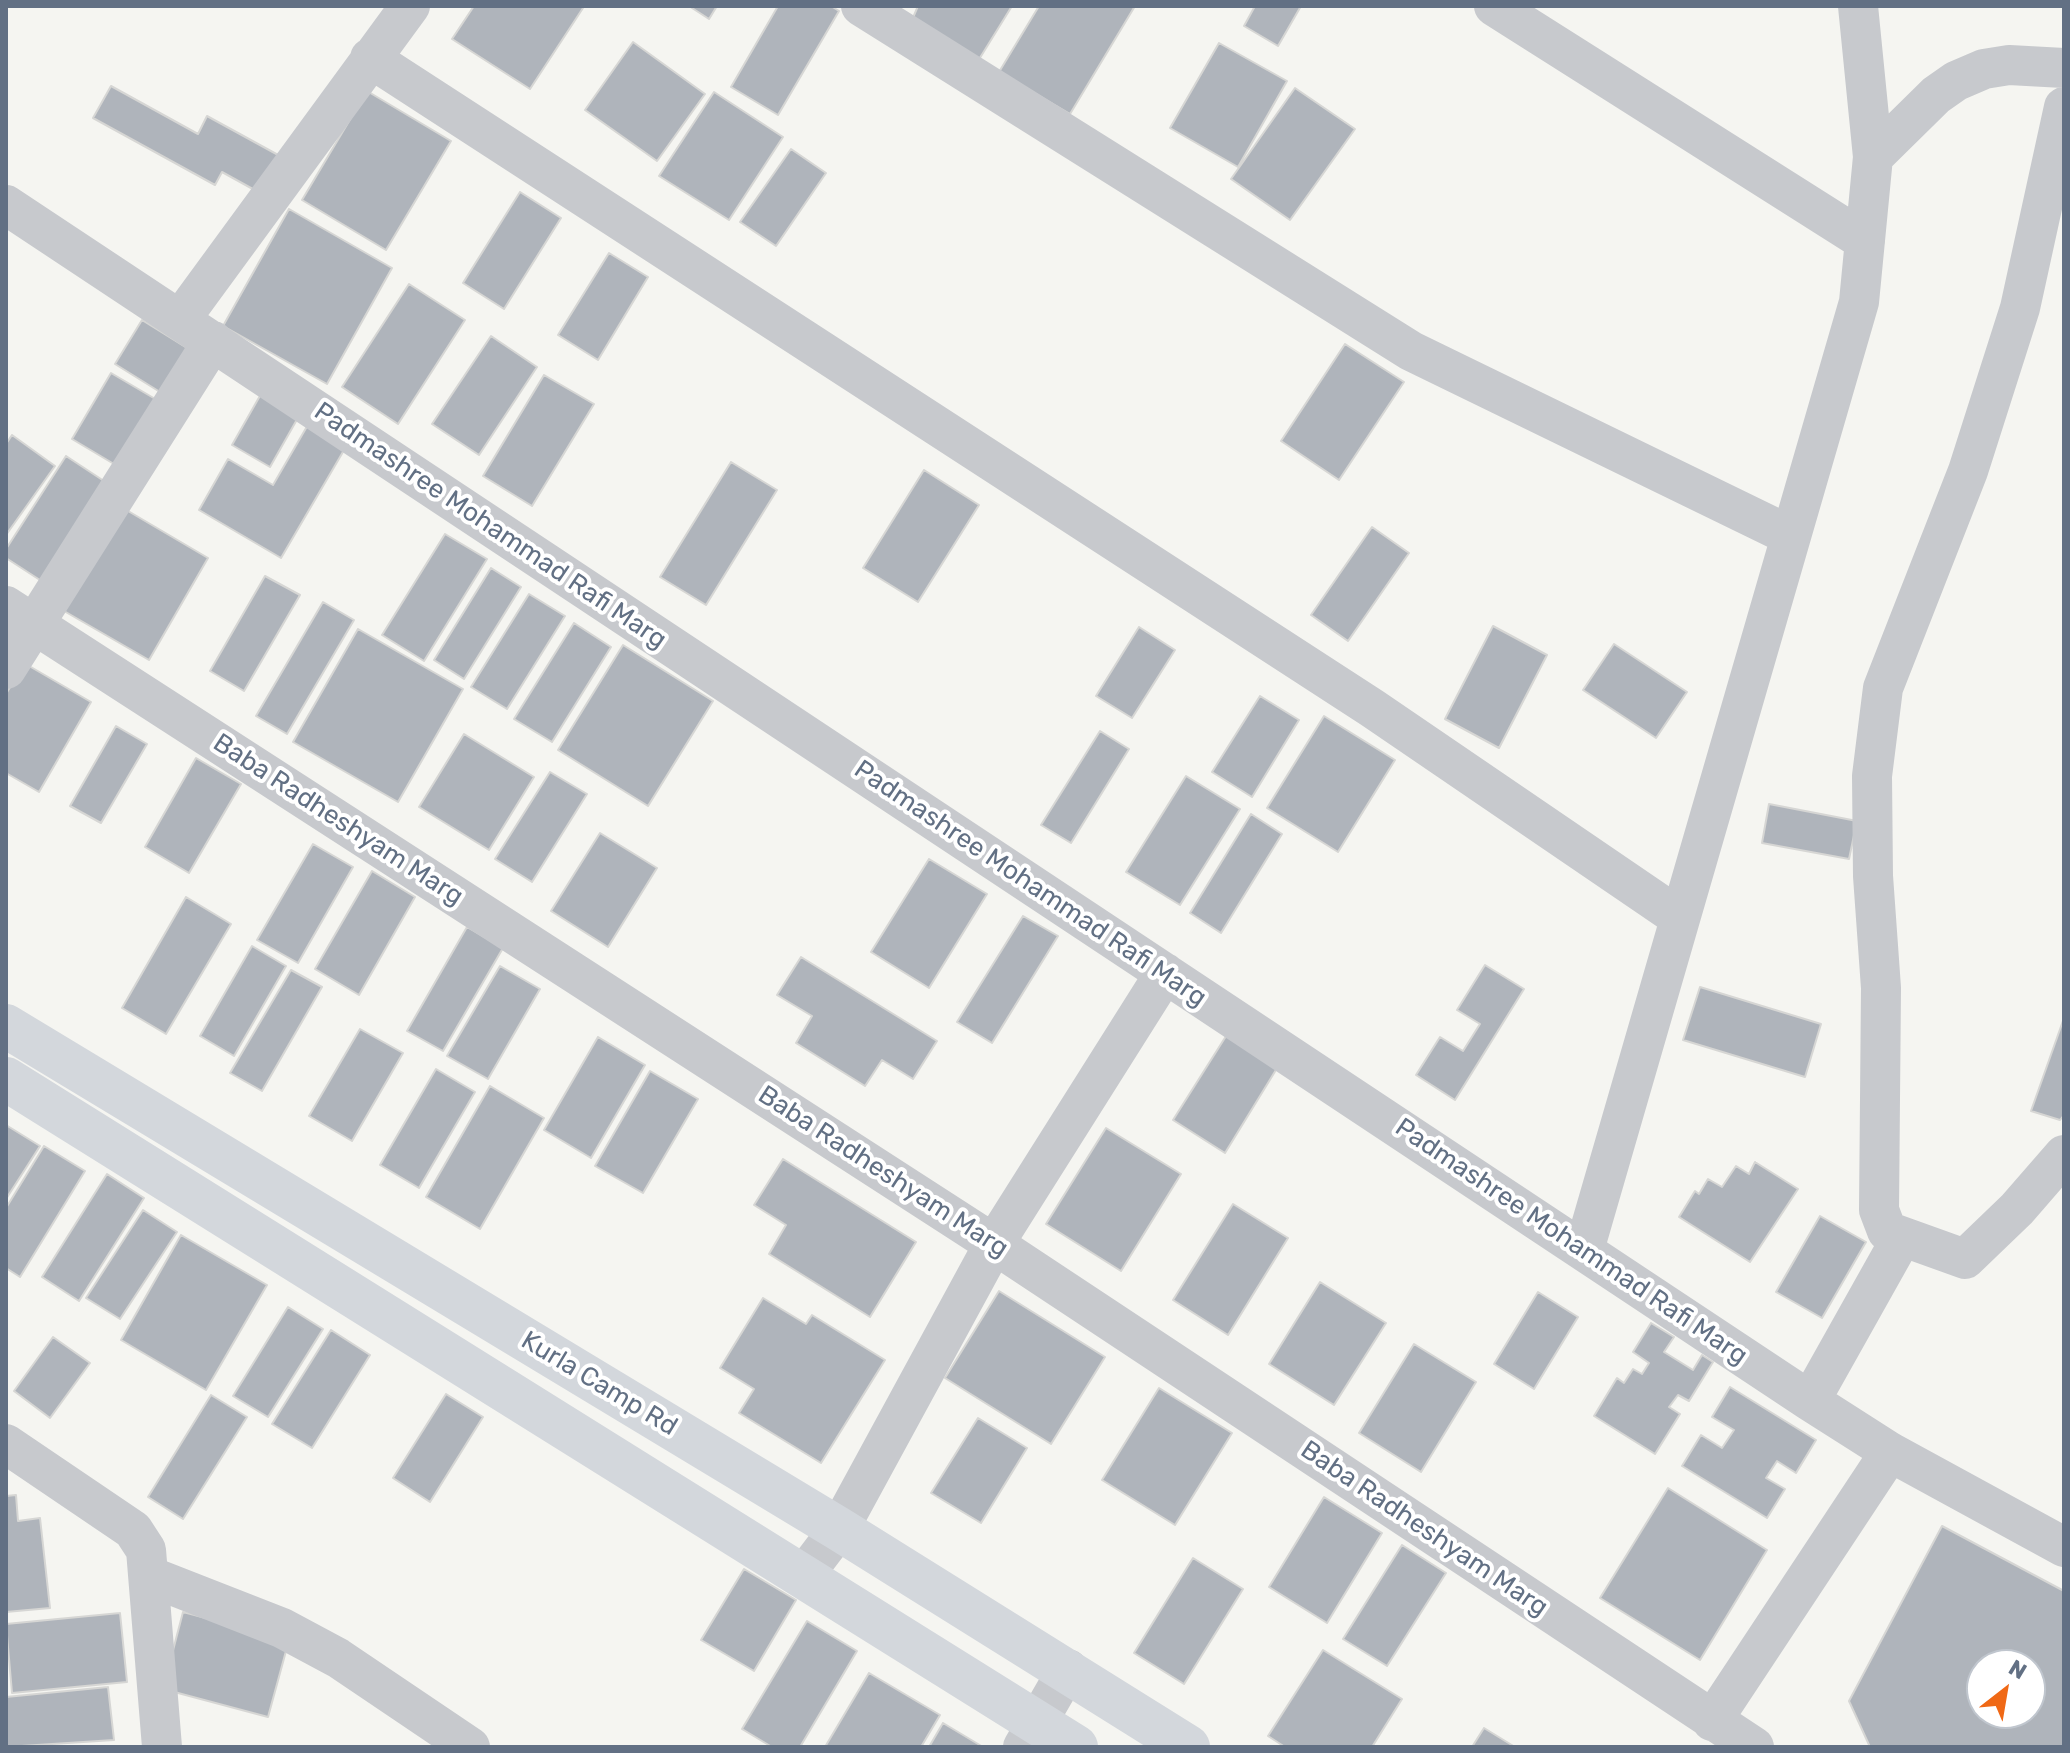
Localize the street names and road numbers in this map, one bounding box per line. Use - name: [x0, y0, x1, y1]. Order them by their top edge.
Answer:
- street label: Padmashree Mohammad Rafi Marg: [308, 396, 672, 656]
- street label: Baba Radheshyam Marg: [207, 727, 469, 913]
- street label: Padmashree Mohammad Rafi Marg: [848, 754, 1212, 1014]
- street label: Baba Radheshyam Marg: [752, 1079, 1014, 1265]
- street label: Padmashree Mohammad Rafi Marg: [1389, 1112, 1753, 1372]
- street label: Kurla Camp Rd: [515, 1325, 683, 1443]
- street label: Baba Radheshyam Marg: [1294, 1435, 1554, 1623]

